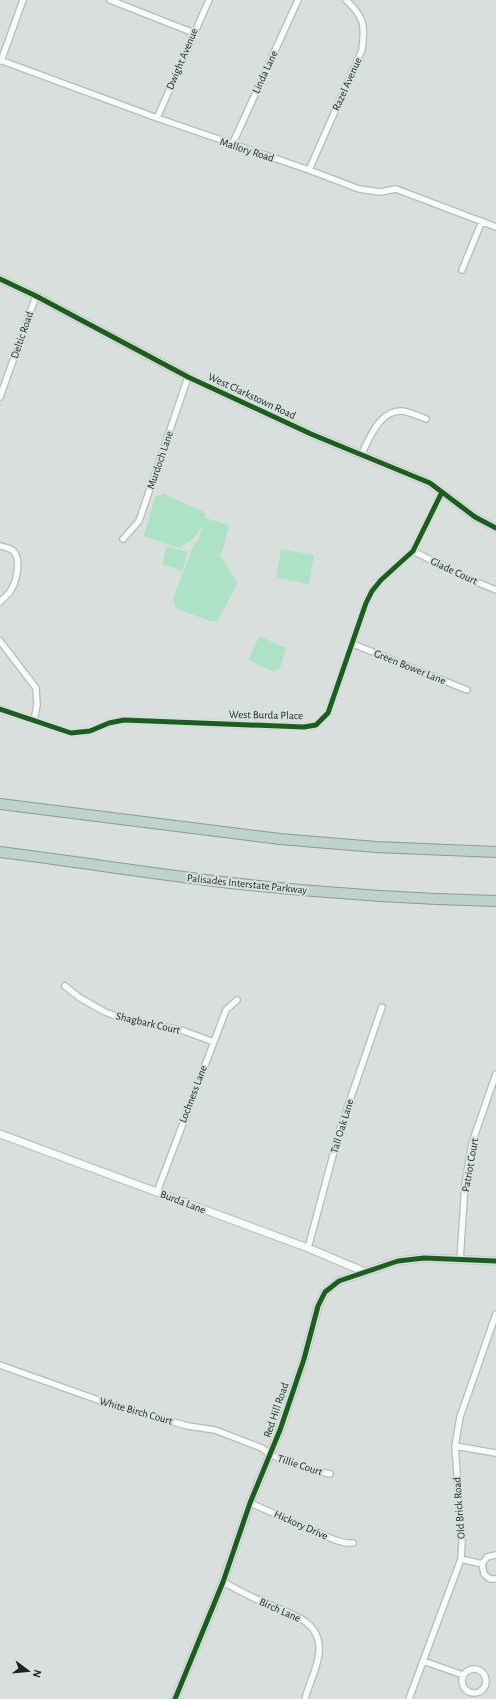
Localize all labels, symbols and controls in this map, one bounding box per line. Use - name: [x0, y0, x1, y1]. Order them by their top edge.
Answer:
- street label: Dwight Avenue: [164, 27, 200, 91]
- street label: Linda Lane: [250, 49, 280, 95]
- street label: Razel Avenue: [330, 56, 364, 112]
- street label: Mallory Road: [218, 136, 276, 164]
- street label: Deltic Road: [9, 310, 35, 360]
- street label: West Clarkstown Road: [207, 371, 298, 421]
- street label: Murdoch Lane: [145, 430, 175, 490]
- street label: Glade Court: [429, 555, 480, 587]
- street label: Green Bower Lane: [372, 648, 448, 686]
- street label: West Burda Place: [229, 709, 303, 721]
- street label: Palisades Interstate Parkway: [186, 872, 308, 896]
- street label: Shagbark Court: [115, 1010, 182, 1036]
- street label: Lochness Lane: [177, 1064, 209, 1124]
- street label: Tall Oak Lane: [329, 1098, 355, 1154]
- street label: Patriot Court: [460, 1137, 480, 1193]
- street label: Burda Lane: [159, 1188, 207, 1216]
- street label: Red Hill Road: [261, 1381, 291, 1439]
- street label: White Birch Court: [98, 1395, 174, 1427]
- street label: Tillie Court: [276, 1453, 324, 1478]
- street label: Old Brick Road: [451, 1476, 467, 1539]
- street label: Hickory Drive: [272, 1508, 330, 1542]
- street label: Birch Lane: [258, 1596, 302, 1624]
- north arrow: [8, 1651, 48, 1691]
- text: N: [31, 1668, 43, 1679]

